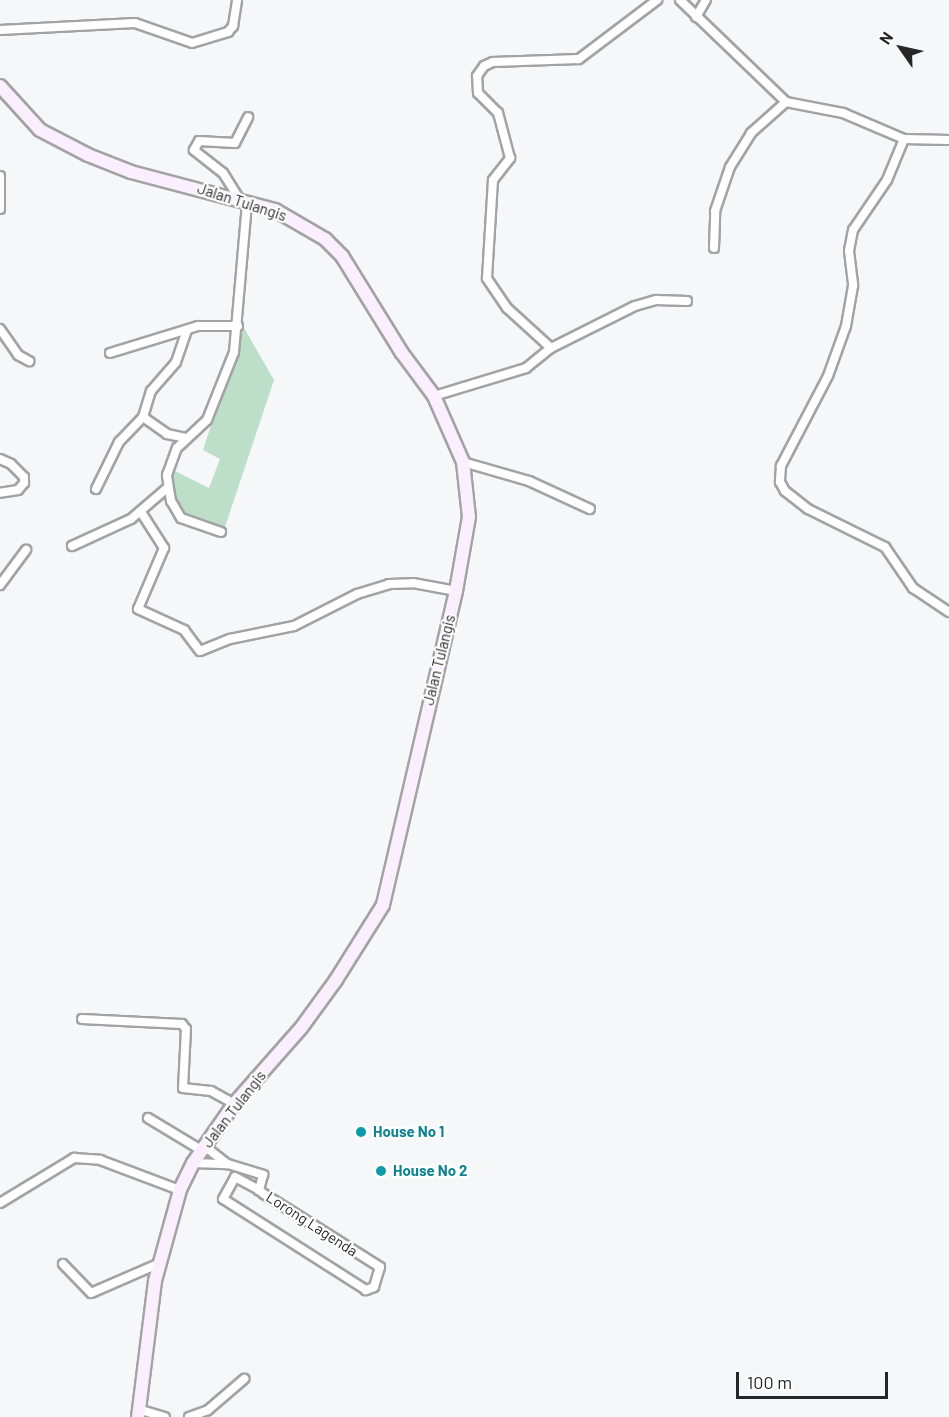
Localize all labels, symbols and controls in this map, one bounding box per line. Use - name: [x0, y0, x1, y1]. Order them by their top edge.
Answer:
- north arrow: [871, 18, 931, 78]
- text: N: [875, 28, 897, 47]
- street label: Jalan Tulangis: [195, 179, 289, 225]
- street label: Jalan Tulangis: [419, 613, 459, 707]
- street label: Jalan Tulangis: [198, 1067, 270, 1151]
- place label: House No 1: [373, 1123, 444, 1141]
- marker: House No 1: [354, 1125, 368, 1139]
- place label: House No 2: [393, 1162, 467, 1180]
- marker: House No 2: [374, 1164, 388, 1178]
- street label: Lorong Lagenda: [263, 1188, 361, 1260]
- scale bar: [739, 1360, 890, 1398]
- text: 100 m: [747, 1371, 792, 1393]

